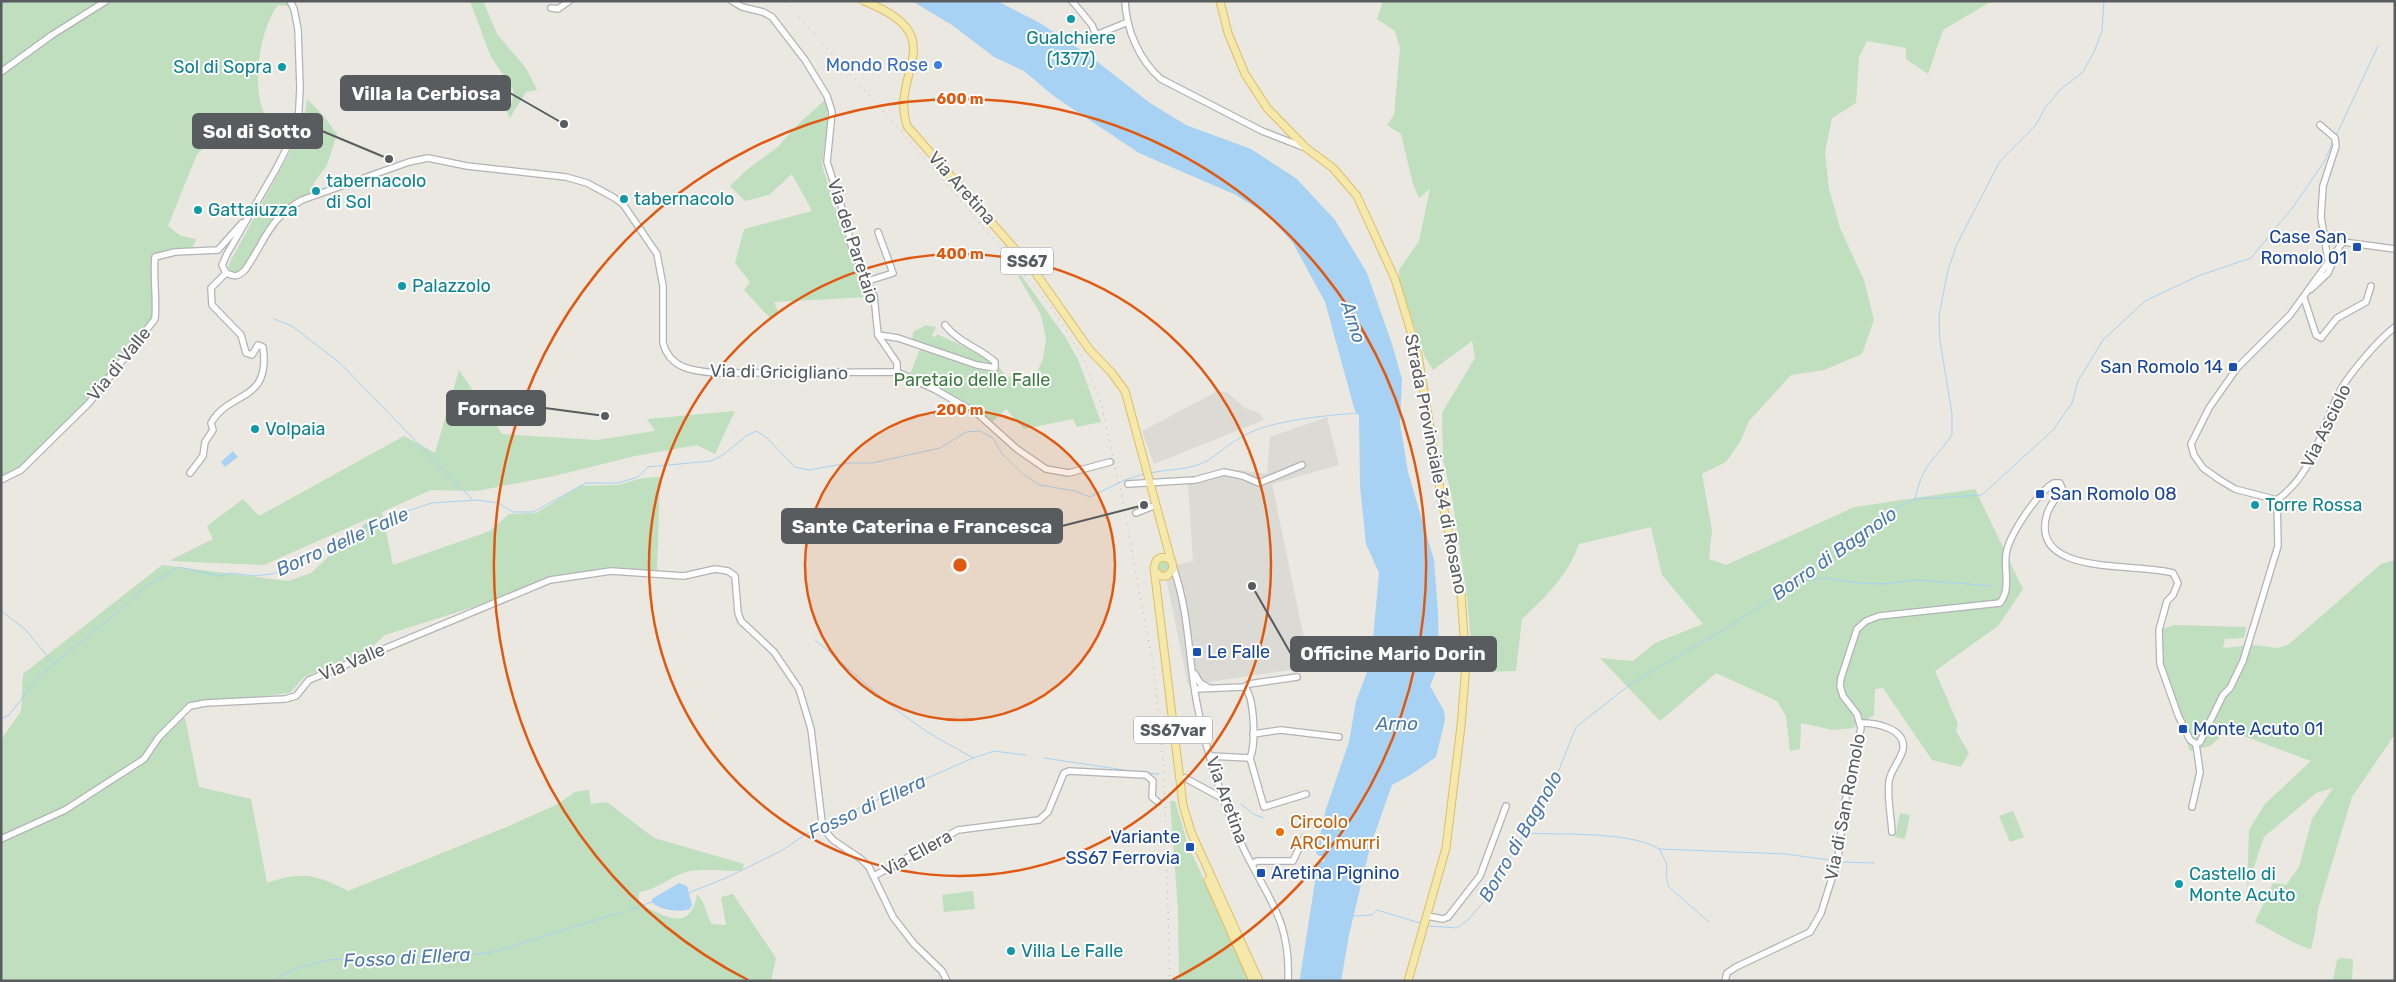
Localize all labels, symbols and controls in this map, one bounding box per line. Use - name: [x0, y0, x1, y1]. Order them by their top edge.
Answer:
- marker: Gualchiere (1377): [1065, 13, 1077, 25]
- place label: Gualchiere (1377): [1026, 27, 1116, 70]
- place label: Mondo Rose: [826, 54, 928, 76]
- place label: Sol di Sopra: [173, 56, 272, 78]
- marker: Mondo Rose: [932, 59, 944, 71]
- marker: Sol di Sopra: [276, 61, 288, 73]
- callout: Villa la Cerbiosa: [341, 76, 510, 110]
- text: Villa la Cerbiosa: [351, 82, 501, 105]
- text: 600 m: [936, 90, 984, 108]
- callout: Sol di Sotto: [193, 114, 322, 148]
- text: Sol di Sotto: [203, 120, 311, 143]
- street label: Via Aretina: [923, 147, 1001, 229]
- place label: tabernacolo di Sol: [326, 170, 426, 213]
- street label: Via del Paretaio: [823, 176, 883, 306]
- marker: tabernacolo di Sol: [310, 185, 322, 197]
- place label: tabernacolo: [634, 188, 734, 210]
- marker: tabernacolo: [618, 193, 630, 205]
- place label: Gattaiuzza: [208, 199, 298, 221]
- marker: Gattaiuzza: [192, 204, 204, 216]
- place label: Case San Romolo 01: [2260, 226, 2347, 269]
- marker: Case San Romolo 01: [2351, 241, 2363, 253]
- text: 400 m: [936, 245, 984, 263]
- road number: SS67: [1001, 248, 1053, 274]
- place label: Palazzolo: [412, 275, 491, 297]
- marker: Palazzolo: [396, 280, 408, 292]
- water label: Arno: [1336, 297, 1371, 346]
- street label: Via di Valle: [82, 323, 156, 405]
- street label: Strada Provinciale 34 di Rosano: [1400, 332, 1472, 596]
- place label: San Romolo 14: [2100, 356, 2223, 378]
- street label: Via di Gricigliano: [710, 360, 848, 384]
- marker: San Romolo 14: [2227, 361, 2239, 373]
- park label: Paretaio delle Falle: [894, 369, 1050, 391]
- street label: Via Asciolo: [2296, 380, 2356, 472]
- callout: Fornace: [447, 391, 545, 425]
- text: Fornace: [457, 397, 535, 420]
- text: 200 m: [936, 401, 984, 419]
- place label: Volpaia: [265, 418, 326, 440]
- marker: Volpaia: [249, 423, 261, 435]
- place label: San Romolo 08: [2050, 483, 2177, 505]
- marker: San Romolo 08: [2034, 488, 2046, 500]
- place label: Torre Rossa: [2265, 494, 2362, 516]
- marker: Torre Rossa: [2249, 499, 2261, 511]
- water label: Borro delle Falle: [273, 502, 412, 581]
- water label: Borro di Bagnolo: [1767, 502, 1901, 605]
- callout: Sante Caterina e Francesca: [782, 509, 1062, 543]
- text: Sante Caterina e Francesca: [792, 515, 1052, 538]
- centre of rings: [951, 556, 969, 574]
- callout: Officine Mario Dorin: [1291, 637, 1496, 671]
- street label: Via Valle: [316, 638, 388, 686]
- place label: Le Falle: [1207, 641, 1270, 663]
- text: Officine Mario Dorin: [1300, 642, 1486, 665]
- marker: Le Falle: [1191, 646, 1203, 658]
- water label: Arno: [1375, 712, 1418, 735]
- road number: SS67var: [1134, 716, 1212, 744]
- place label: Monte Acuto 01: [2193, 718, 2323, 740]
- marker: Monte Acuto 01: [2177, 723, 2189, 735]
- street label: Via di San Romolo: [1820, 732, 1870, 882]
- street label: Via Aretina: [1201, 754, 1253, 846]
- water label: Borro di Bagnolo: [1474, 767, 1567, 906]
- water label: Fosso di Ellera: [805, 769, 930, 844]
- place label: Circolo ARCI murri: [1290, 811, 1380, 854]
- street label: Via Ellera: [878, 825, 956, 881]
- place label: Variante SS67 Ferrovia: [1066, 826, 1180, 869]
- marker: Circolo ARCI murri: [1274, 826, 1286, 838]
- marker: Variante SS67 Ferrovia: [1184, 841, 1196, 853]
- place label: Aretina Pignino: [1271, 862, 1400, 884]
- place label: Castello di Monte Acuto: [2189, 863, 2296, 906]
- marker: Aretina Pignino: [1255, 867, 1267, 879]
- marker: Castello di Monte Acuto: [2173, 878, 2185, 890]
- place label: Villa Le Falle: [1021, 940, 1123, 962]
- water label: Fosso di Ellera: [343, 943, 471, 972]
- marker: Villa Le Falle: [1005, 945, 1017, 957]

